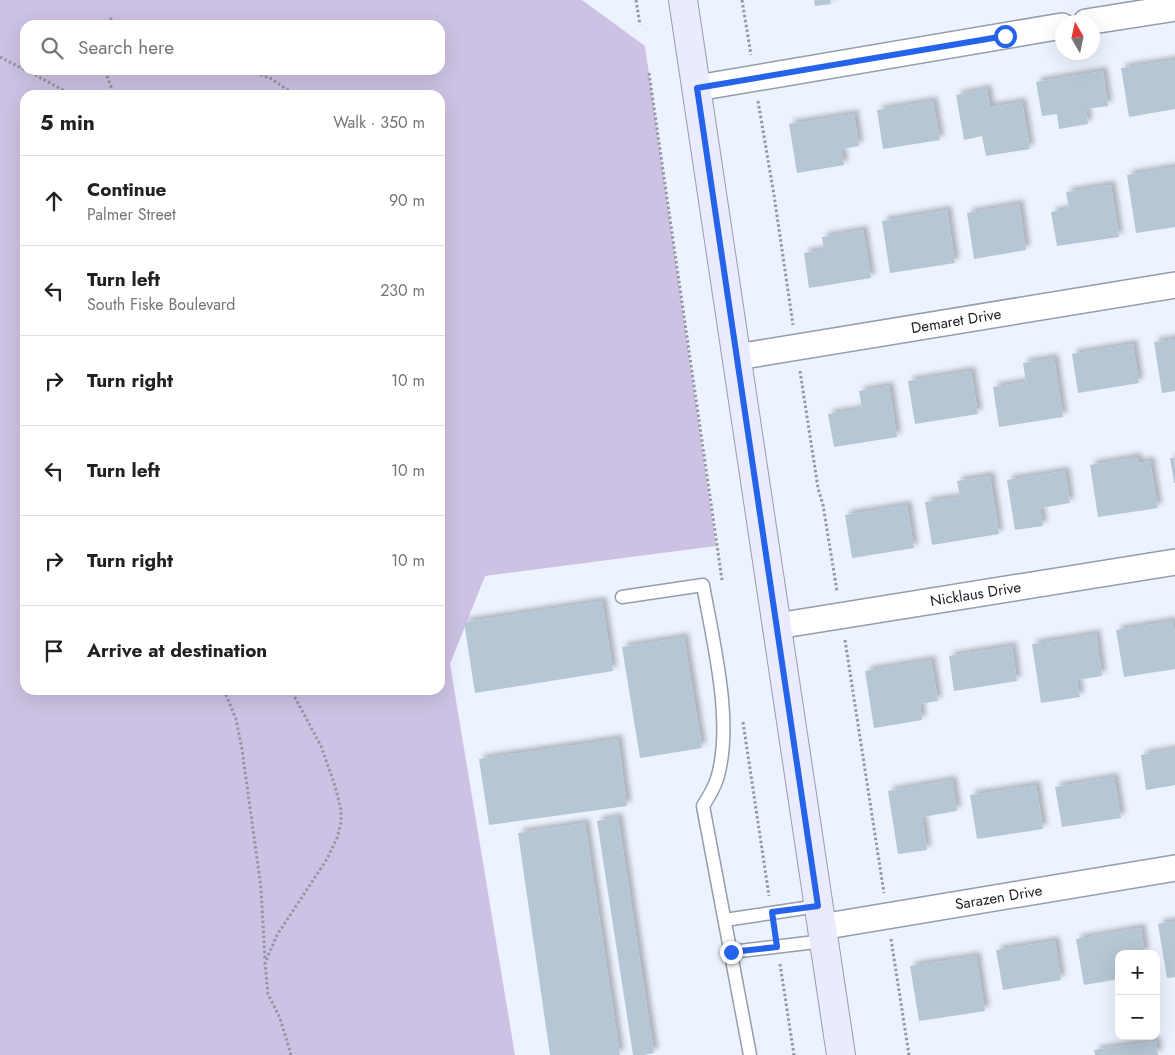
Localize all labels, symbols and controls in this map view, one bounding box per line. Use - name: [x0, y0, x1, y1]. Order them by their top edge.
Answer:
- north arrow: [1055, 15, 1100, 60]
- search box: [20, 20, 445, 75]
- route start: [994, 25, 1017, 48]
- icon: search: [38, 34, 66, 62]
- text: Search here: [78, 34, 174, 61]
- text: 5 min: [40, 108, 95, 138]
- text: Walk · 350 m: [333, 111, 425, 134]
- text: Continue: [87, 176, 166, 203]
- icon: ahead: [40, 187, 68, 215]
- text: 90 m: [389, 189, 425, 212]
- text: Palmer Street: [87, 203, 176, 226]
- text: Turn left: [87, 266, 160, 293]
- icon: left: [40, 277, 68, 305]
- text: 230 m: [380, 279, 425, 302]
- text: South Fiske Boulevard: [87, 293, 235, 316]
- street label: Demaret Drive: [909, 303, 1003, 339]
- icon: right: [40, 367, 68, 395]
- text: Turn right: [87, 367, 173, 394]
- text: 10 m: [391, 369, 425, 392]
- icon: left: [40, 457, 68, 485]
- text: Turn left: [87, 457, 160, 484]
- text: 10 m: [391, 459, 425, 482]
- icon: right: [40, 547, 68, 575]
- text: Turn right: [87, 547, 173, 574]
- text: 10 m: [391, 549, 425, 572]
- street label: Nicklaus Drive: [928, 576, 1023, 612]
- icon: arrive: [40, 637, 68, 665]
- text: Arrive at destination: [87, 637, 267, 664]
- street label: Sarazen Drive: [953, 879, 1044, 915]
- route end: [720, 941, 743, 964]
- map controls: [1115, 950, 1160, 1040]
- button: +: [1115, 950, 1160, 995]
- button: −: [1115, 995, 1160, 1040]

